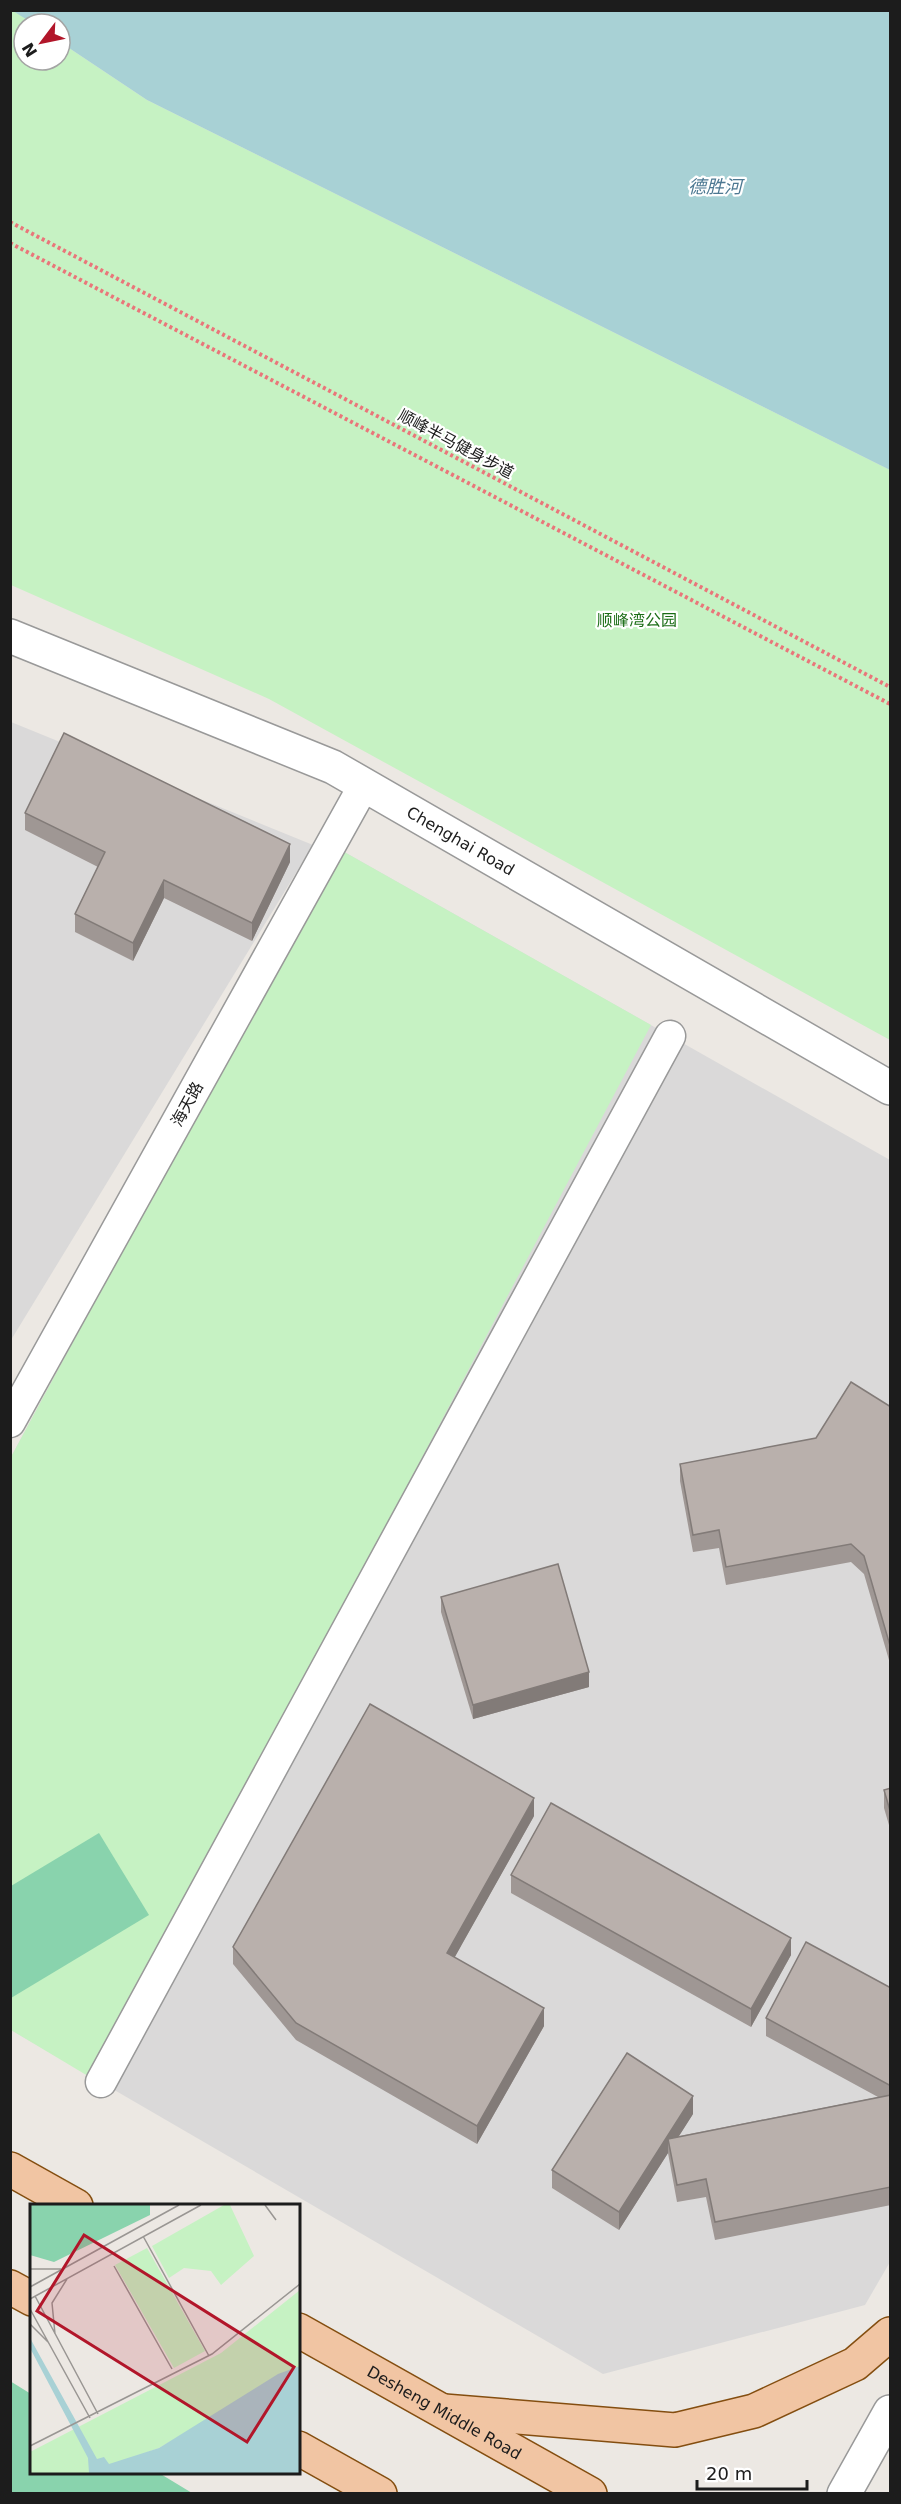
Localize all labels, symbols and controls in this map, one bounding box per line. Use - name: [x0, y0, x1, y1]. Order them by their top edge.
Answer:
- north arrow: [12, 12, 72, 72]
- text: N: [18, 39, 41, 60]
- water label: 德胜河: [688, 176, 745, 197]
- street label: 顺峰半马健身步道: [395, 406, 517, 482]
- park label: 顺峰湾公园: [597, 611, 677, 630]
- street label: Chenghai Road: [404, 802, 518, 879]
- street label: 海天路: [167, 1078, 207, 1130]
- inset map: [30, 2204, 300, 2474]
- street label: Desheng Middle Road: [364, 2361, 525, 2463]
- scale bar: [697, 2453, 806, 2491]
- text: 20 m: [706, 2463, 752, 2484]

